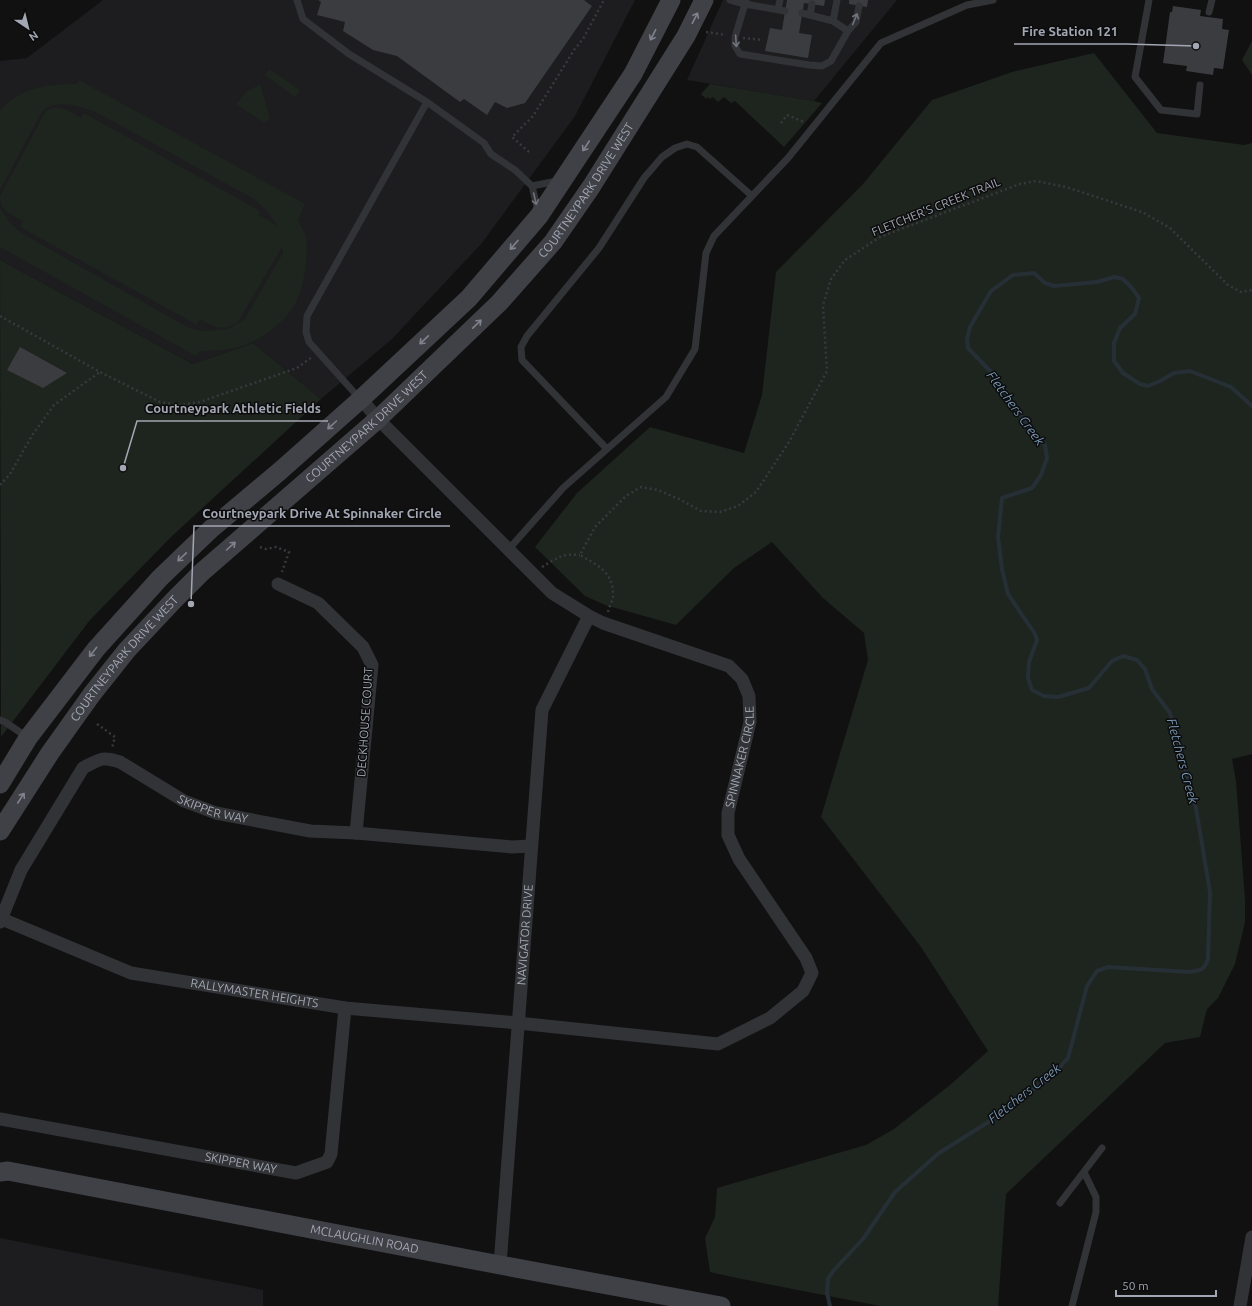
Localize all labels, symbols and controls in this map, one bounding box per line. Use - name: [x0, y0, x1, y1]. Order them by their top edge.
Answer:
- north arrow: [8, 8, 48, 48]
- one-way arrow: [692, 12, 700, 24]
- one-way arrow: [852, 13, 860, 25]
- callout: Fire Station 121: [1014, 19, 1127, 44]
- text: Fire Station 121: [1022, 24, 1118, 38]
- one-way arrow: [649, 28, 656, 40]
- text: N: [27, 29, 41, 43]
- one-way arrow: [732, 34, 739, 47]
- street label: COURTNEYPARK DRIVE WEST: [535, 120, 636, 260]
- one-way arrow: [582, 140, 590, 151]
- street label: FLETCHER'S CREEK TRAIL: [870, 175, 1002, 238]
- one-way arrow: [532, 192, 539, 205]
- one-way arrow: [509, 240, 518, 251]
- one-way arrow: [472, 320, 482, 329]
- one-way arrow: [419, 335, 429, 344]
- street label: COURTNEYPARK DRIVE WEST: [303, 368, 430, 485]
- water label: Fletchers Creek: [984, 368, 1048, 448]
- callout: Courtneypark Athletic Fields: [137, 396, 328, 421]
- text: Courtneypark Athletic Fields: [145, 401, 321, 415]
- one-way arrow: [327, 420, 337, 429]
- callout: Courtneypark Drive At Spinnaker Circle: [194, 501, 450, 526]
- text: Courtneypark Drive At Spinnaker Circle: [202, 506, 442, 520]
- one-way arrow: [226, 541, 236, 551]
- one-way arrow: [177, 553, 187, 562]
- street label: COURTNEYPARK DRIVE WEST: [68, 593, 181, 724]
- one-way arrow: [89, 647, 97, 658]
- street label: DECKHOUSE COURT: [354, 666, 375, 777]
- street label: SPINNAKER CIRCLE: [723, 706, 757, 809]
- water label: Fletchers Creek: [1165, 717, 1201, 806]
- street label: SKIPPER WAY: [176, 792, 249, 825]
- one-way arrow: [17, 793, 25, 804]
- street label: NAVIGATOR DRIVE: [514, 884, 535, 986]
- street label: RALLYMASTER HEIGHTS: [190, 976, 320, 1010]
- water label: Fletchers Creek: [985, 1060, 1063, 1126]
- street label: SKIPPER WAY: [204, 1150, 278, 1175]
- street label: MCLAUGHLIN ROAD: [309, 1222, 420, 1255]
- scale bar: [1116, 1272, 1216, 1298]
- text: 50 m: [1122, 1279, 1149, 1292]

